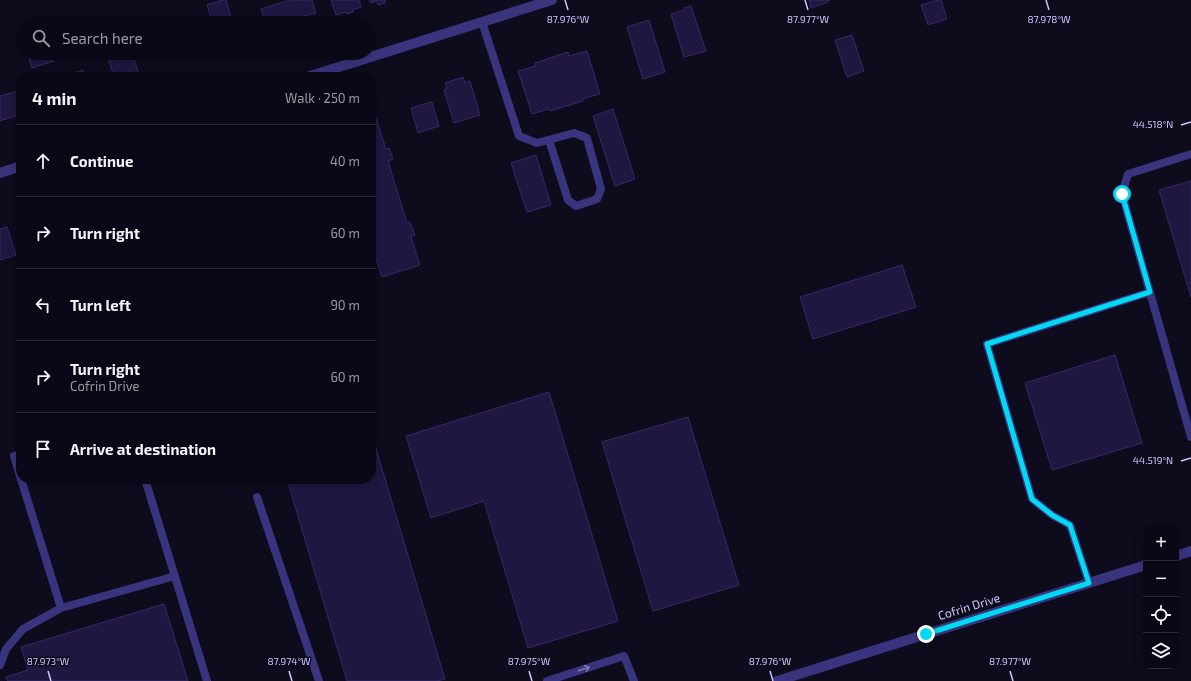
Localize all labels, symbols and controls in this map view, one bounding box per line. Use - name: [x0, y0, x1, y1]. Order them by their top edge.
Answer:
- text: 87.976°W: [547, 13, 590, 25]
- text: 87.977°W: [787, 13, 830, 25]
- text: 87.978°W: [1027, 13, 1071, 25]
- search box: [16, 16, 376, 60]
- icon: search: [30, 27, 52, 49]
- text: Search here: [62, 29, 143, 47]
- text: 4 min: [32, 88, 76, 108]
- text: Walk · 250 m: [285, 90, 360, 106]
- text: 44.518°N: [1133, 118, 1173, 130]
- icon: ahead: [32, 150, 54, 172]
- text: Continue: [70, 152, 133, 170]
- text: 40 m: [330, 153, 360, 169]
- route start: [1113, 185, 1131, 203]
- icon: right: [32, 222, 54, 244]
- text: Turn right: [70, 224, 140, 242]
- text: 60 m: [330, 225, 360, 241]
- icon: left: [32, 294, 54, 316]
- text: Turn left: [70, 296, 131, 314]
- text: 90 m: [330, 297, 360, 313]
- text: Turn right: [70, 360, 140, 378]
- icon: right: [32, 366, 54, 388]
- text: 60 m: [330, 369, 360, 385]
- text: Cofrin Drive: [70, 378, 139, 394]
- icon: arrive: [32, 438, 54, 460]
- text: Arrive at destination: [70, 440, 216, 458]
- text: 44.519°N: [1133, 454, 1173, 466]
- map controls: [1143, 525, 1179, 669]
- button: +: [1143, 525, 1179, 561]
- button: −: [1143, 561, 1179, 597]
- street label: Cofrin Drive: [936, 590, 1001, 622]
- button: locate: [1143, 597, 1179, 633]
- route end: [917, 625, 935, 643]
- button: layers: [1143, 633, 1179, 669]
- text: 87.973°W: [27, 655, 70, 667]
- text: 87.974°W: [267, 655, 311, 667]
- text: 87.975°W: [508, 655, 551, 667]
- text: 87.976°W: [749, 655, 792, 667]
- text: 87.977°W: [989, 655, 1032, 667]
- one-way arrow: [577, 665, 590, 672]

